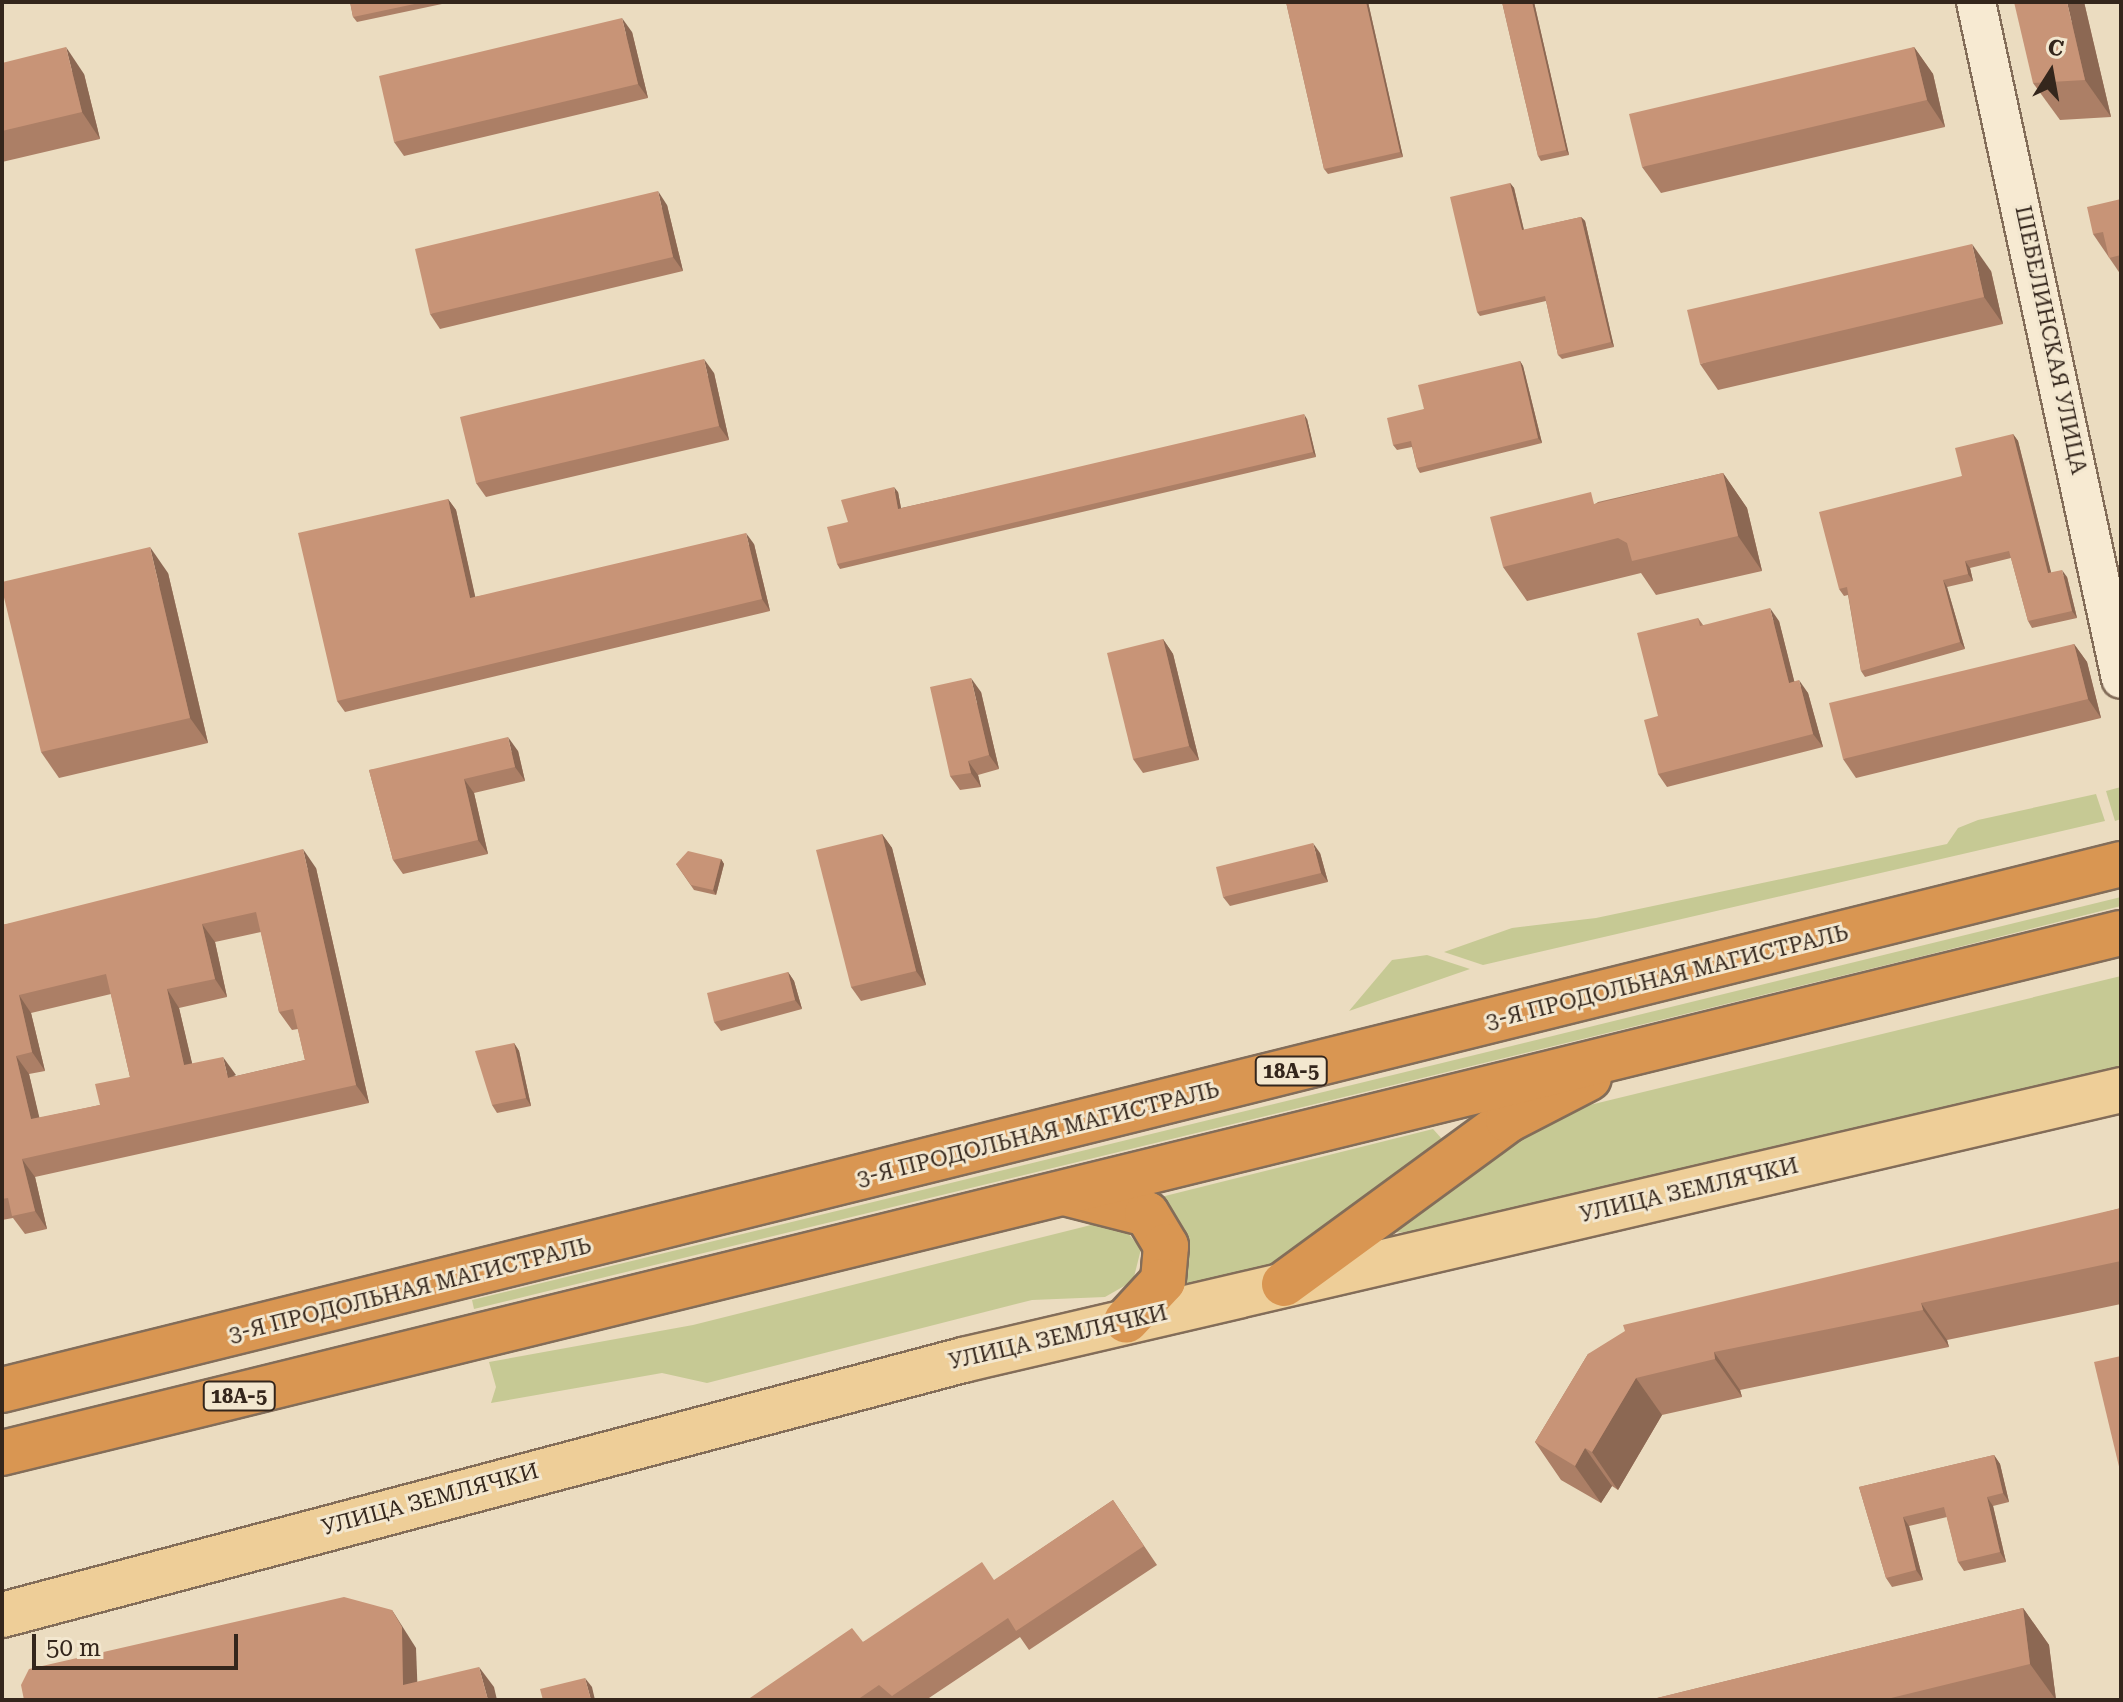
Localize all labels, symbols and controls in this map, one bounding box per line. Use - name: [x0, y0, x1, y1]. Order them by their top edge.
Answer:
- north arrow: [2011, 32, 2091, 112]
- text: С: [2046, 34, 2066, 62]
- street label: ШЕБЕЛИНСКАЯ УЛИЦА: [2010, 203, 2092, 477]
- street label: 3-Я ПРОДОЛЬНАЯ МАГИСТРАЛЬ: [1483, 919, 1851, 1035]
- road number: 18А-5: [1253, 1055, 1329, 1087]
- street label: 3-Я ПРОДОЛЬНАЯ МАГИСТРАЛЬ: [854, 1076, 1222, 1192]
- street label: УЛИЦА ЗЕМЛЯЧКИ: [1577, 1152, 1801, 1228]
- street label: 3-Я ПРОДОЛЬНАЯ МАГИСТРАЛЬ: [226, 1232, 594, 1348]
- street label: УЛИЦА ЗЕМЛЯЧКИ: [946, 1299, 1170, 1375]
- road number: 18А-5: [201, 1380, 277, 1412]
- street label: УЛИЦА ЗЕМЛЯЧКИ: [319, 1457, 541, 1541]
- scale bar: [36, 1618, 242, 1668]
- text: 50 m: [46, 1634, 101, 1662]

